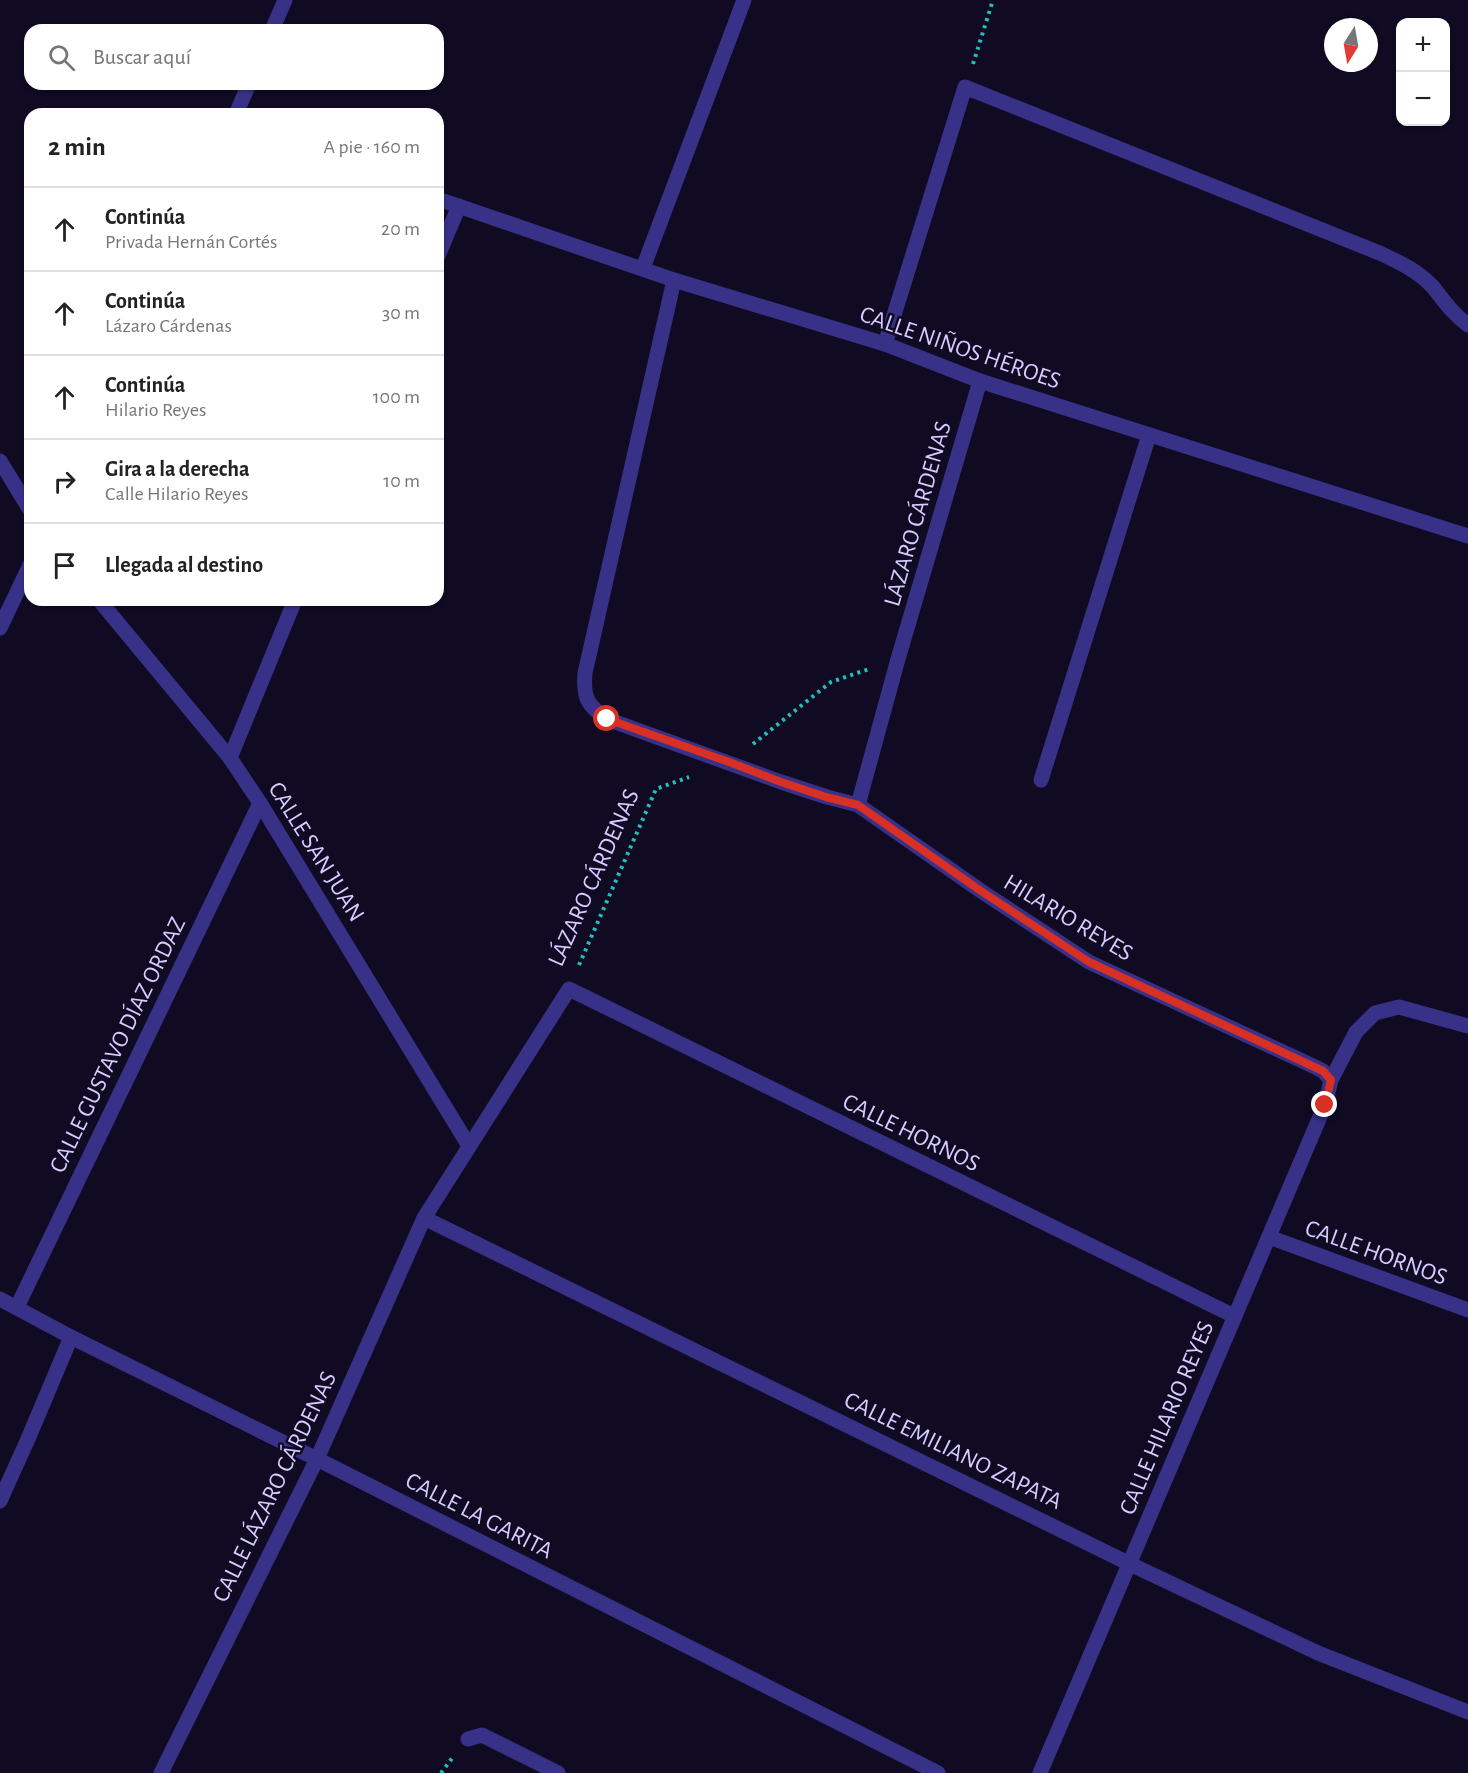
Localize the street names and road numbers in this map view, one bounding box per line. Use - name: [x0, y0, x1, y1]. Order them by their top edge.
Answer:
- street label: CALLE NIÑOS HÉROES: [857, 301, 1064, 394]
- street label: LÁZARO CÁRDENAS: [878, 418, 956, 609]
- street label: CALLE SAN JUAN: [264, 778, 368, 926]
- street label: LÁZARO CÁRDENAS: [542, 785, 644, 970]
- street label: HILARIO REYES: [999, 870, 1137, 966]
- street label: CALLE GUSTAVO DÍAZ ORDAZ: [44, 913, 190, 1177]
- street label: CALLE HORNOS: [839, 1090, 983, 1176]
- street label: CALLE HORNOS: [1302, 1216, 1450, 1290]
- street label: CALLE HILARIO REYES: [1115, 1318, 1219, 1518]
- street label: CALLE LÁZARO CÁRDENAS: [207, 1367, 341, 1606]
- street label: CALLE EMILIANO ZAPATA: [840, 1388, 1066, 1514]
- street label: CALLE LA GARITA: [402, 1469, 557, 1563]

